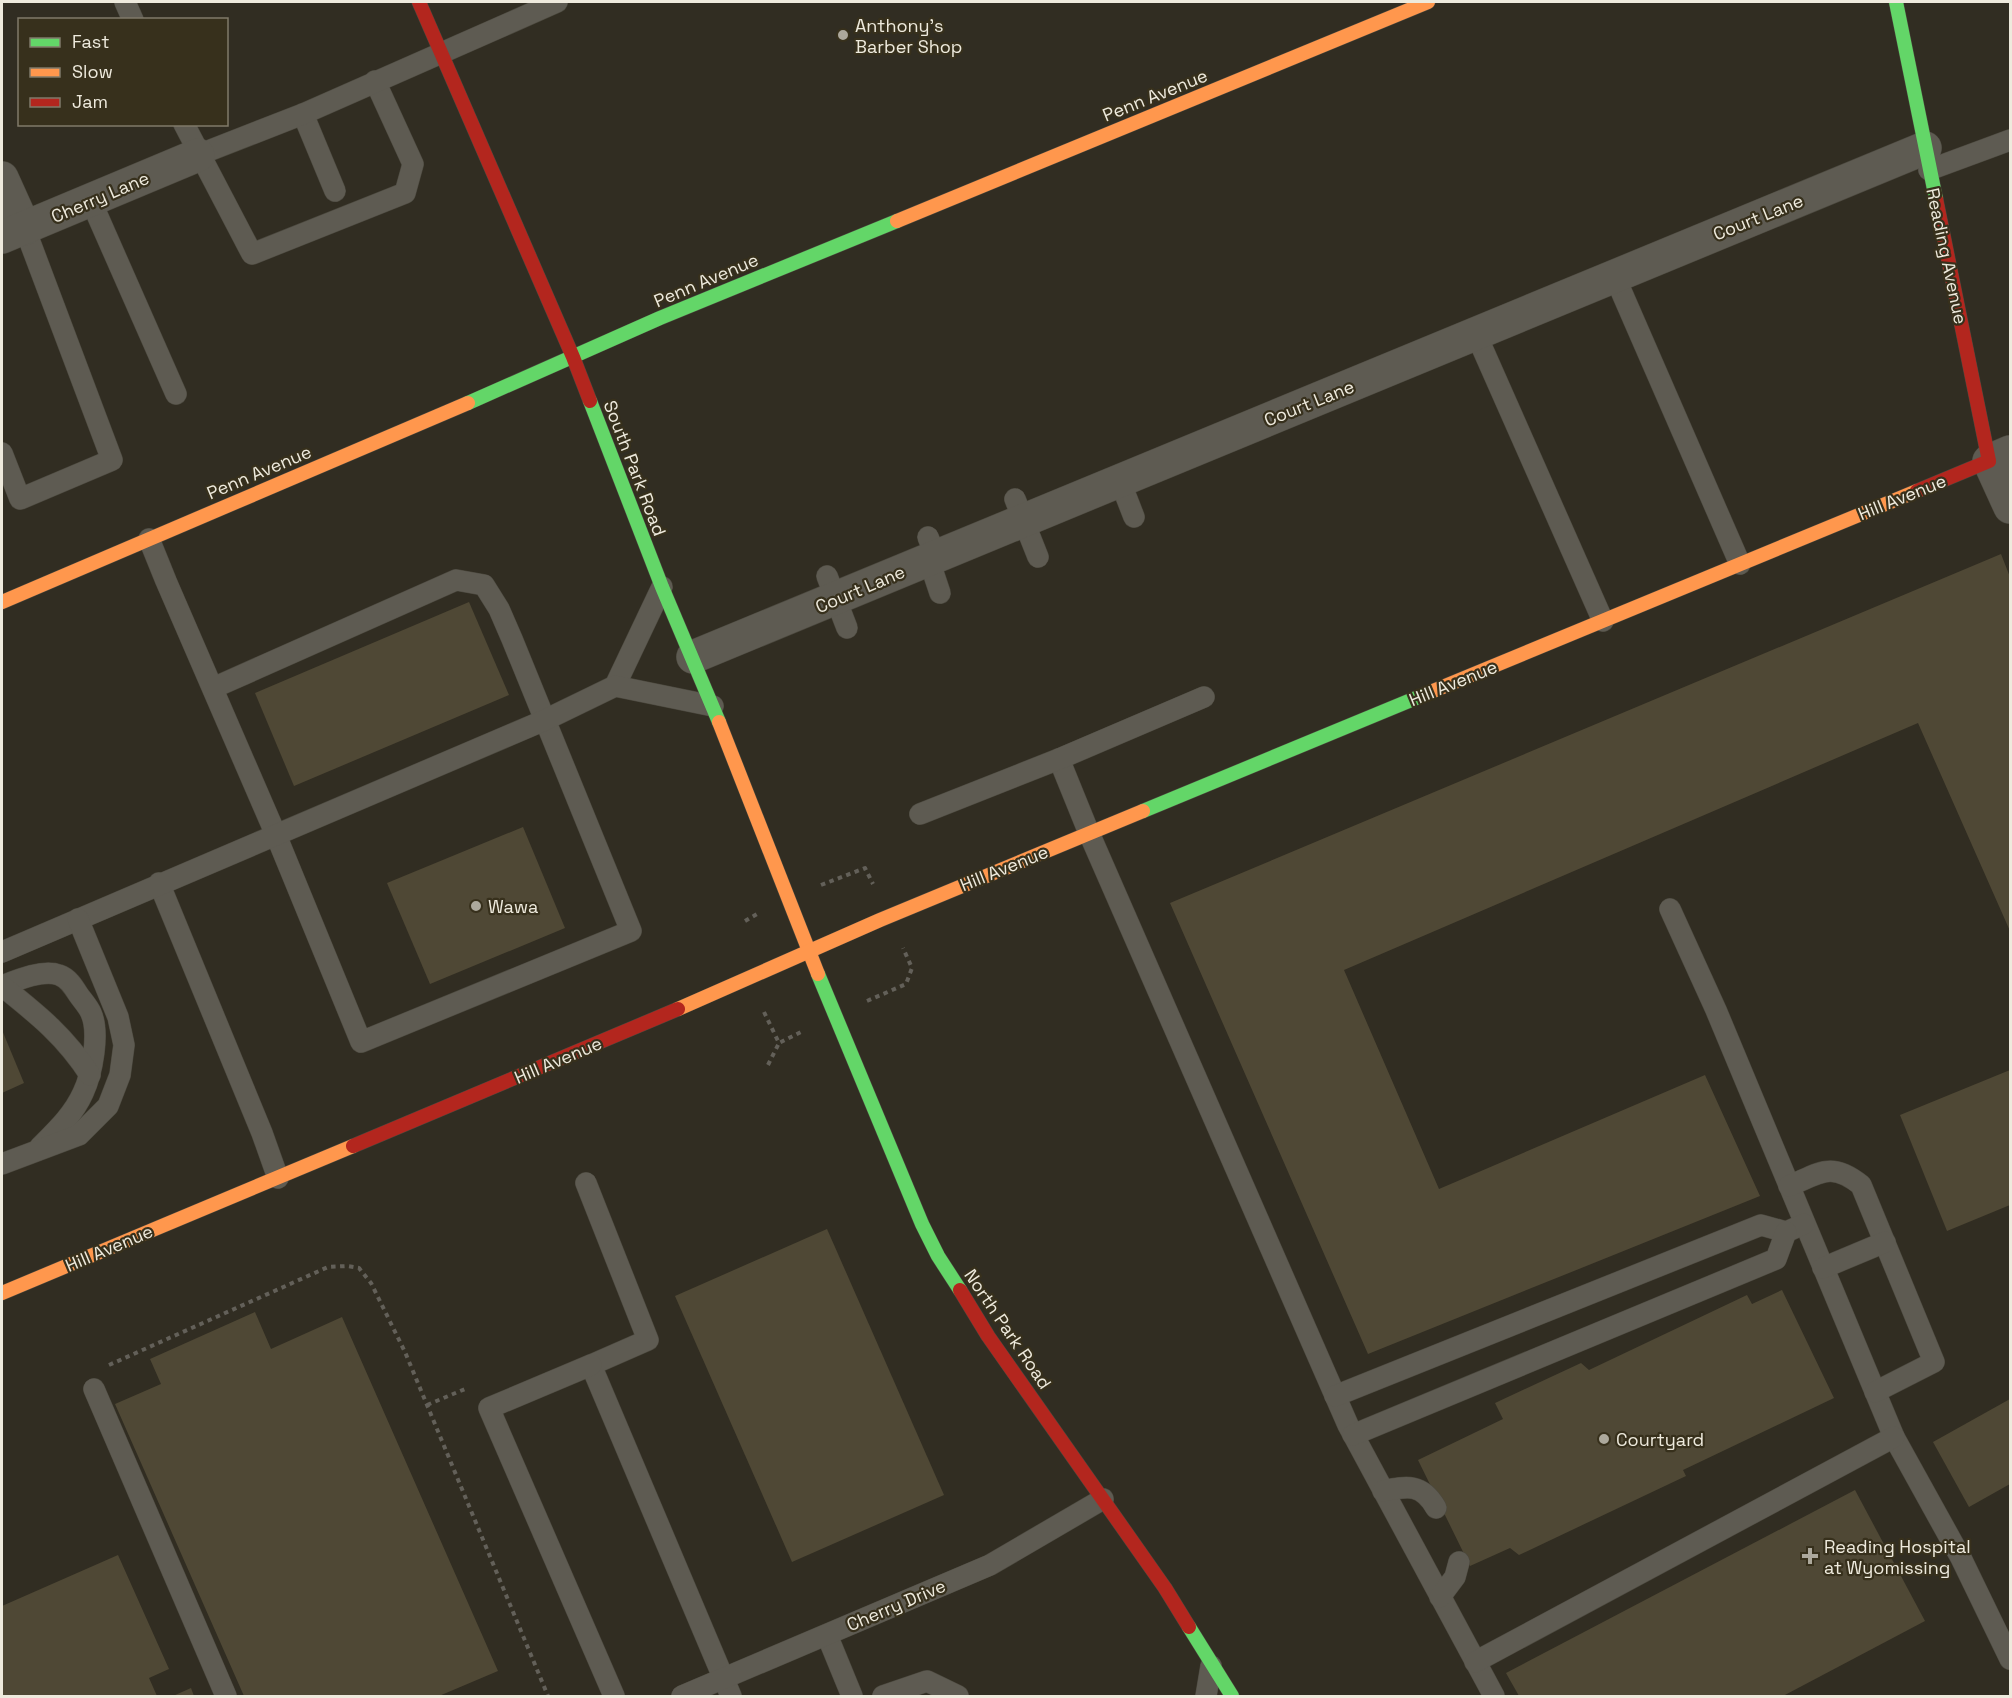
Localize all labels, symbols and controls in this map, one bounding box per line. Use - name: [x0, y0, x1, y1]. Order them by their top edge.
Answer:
- place label: Anthony's Barber Shop: [855, 14, 962, 58]
- legend: [18, 18, 228, 126]
- marker: Anthony's Barber Shop: [836, 28, 850, 42]
- text: Fast: [72, 30, 109, 53]
- text: Slow: [72, 60, 113, 83]
- street label: Penn Avenue: [1099, 64, 1211, 126]
- text: Jam: [72, 90, 108, 113]
- street label: Cherry Lane: [47, 166, 153, 228]
- street label: Reading Avenue: [1921, 186, 1973, 326]
- street label: Court Lane: [1710, 188, 1806, 246]
- street label: Penn Avenue: [650, 248, 762, 312]
- street label: Court Lane: [1261, 374, 1357, 432]
- street label: South Park Road: [599, 397, 671, 539]
- street label: Penn Avenue: [203, 440, 315, 504]
- street label: Hill Avenue: [1855, 469, 1949, 525]
- street label: Court Lane: [812, 560, 908, 618]
- street label: Hill Avenue: [1406, 655, 1500, 711]
- street label: Hill Avenue: [957, 840, 1051, 896]
- place label: Wawa: [488, 895, 538, 918]
- marker: Wawa: [469, 899, 483, 913]
- street label: Hill Avenue: [511, 1031, 605, 1089]
- street label: Hill Avenue: [62, 1219, 156, 1277]
- street label: North Park Road: [959, 1265, 1057, 1393]
- place label: Courtyard: [1616, 1428, 1704, 1451]
- marker: Courtyard: [1597, 1432, 1611, 1446]
- place label: Reading Hospital at Wyomissing: [1824, 1535, 1971, 1579]
- marker: Reading Hospital at Wyomissing: [1801, 1547, 1819, 1565]
- street label: Cherry Drive: [843, 1574, 949, 1636]

